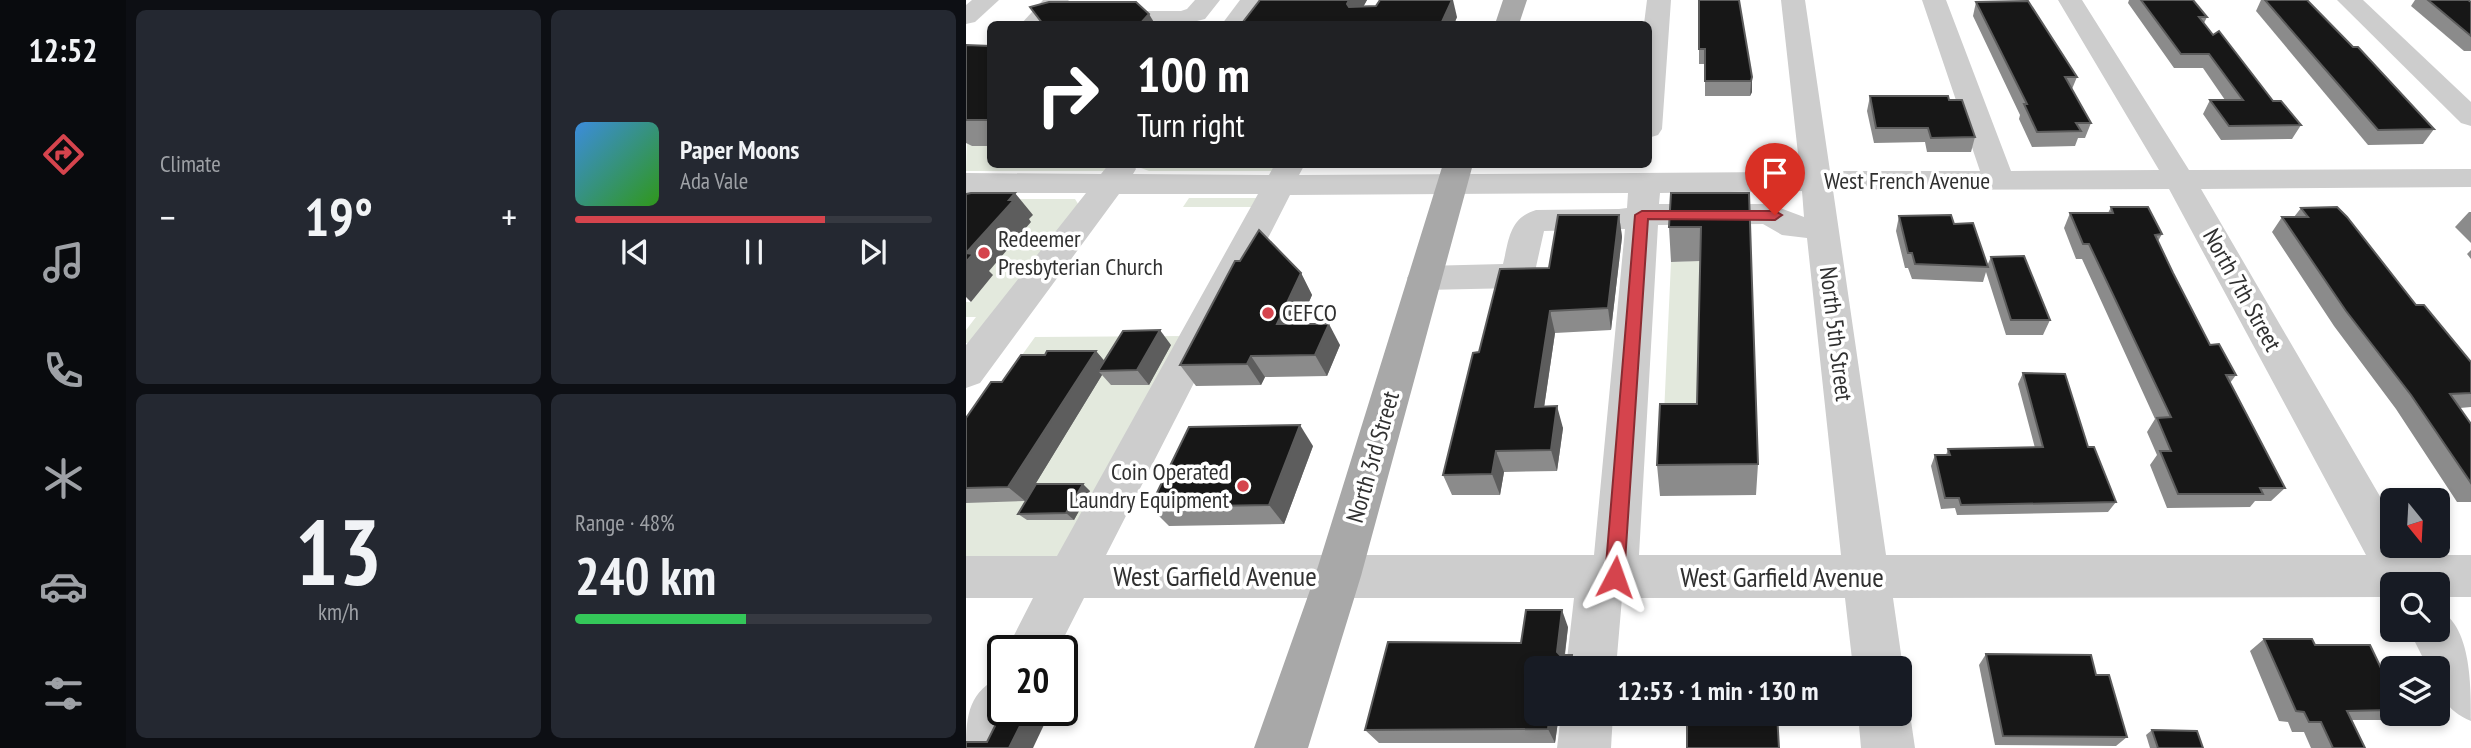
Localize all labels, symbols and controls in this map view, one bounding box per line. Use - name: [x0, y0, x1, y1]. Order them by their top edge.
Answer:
- text: 12:52: [28, 29, 98, 71]
- text: 100 m: [1137, 42, 1250, 106]
- icon: right: [1022, 49, 1113, 140]
- text: Turn right: [1137, 104, 1245, 146]
- icon: directions: [39, 130, 88, 179]
- text: Paper Moons: [680, 133, 799, 166]
- pin: [1745, 143, 1805, 215]
- text: Climate: [160, 149, 221, 178]
- icon: arrive: [1756, 154, 1794, 192]
- street label: West French Avenue: [1824, 165, 1990, 196]
- text: Ada Vale: [680, 166, 748, 195]
- text: 19°: [304, 183, 373, 250]
- text: −: [160, 192, 176, 241]
- text: +: [501, 192, 517, 241]
- place label: Redeemer Presbyterian Church: [998, 223, 1163, 282]
- street label: North 7th Street: [2196, 223, 2289, 357]
- icon: previous: [616, 233, 654, 271]
- icon: pause: [735, 233, 773, 271]
- icon: next: [854, 233, 892, 271]
- icon: music: [39, 238, 88, 287]
- marker: Redeemer Presbyterian Church: [976, 245, 992, 261]
- street label: North 5th Street: [1813, 265, 1860, 403]
- place label: CEFCO: [1282, 297, 1337, 328]
- marker: CEFCO: [1260, 305, 1276, 321]
- icon: phone: [39, 346, 88, 395]
- street label: North 3rd Street: [1339, 387, 1406, 526]
- icon: climate: [39, 454, 88, 503]
- place label: Coin Operated Laundry Equipment: [1069, 456, 1229, 515]
- marker: Coin Operated Laundry Equipment: [1235, 478, 1251, 494]
- north arrow: [2380, 488, 2450, 558]
- map controls: [2380, 488, 2450, 726]
- text: 13: [295, 492, 382, 610]
- text: Range · 48%: [575, 508, 675, 537]
- position arrow: [1578, 540, 1652, 614]
- text: 240 km: [575, 542, 716, 609]
- street label: West Garfield Avenue: [1113, 557, 1317, 594]
- street label: West Garfield Avenue: [1680, 558, 1884, 595]
- icon: car: [39, 562, 88, 611]
- button: search: [2380, 572, 2450, 642]
- text: km/h: [318, 597, 359, 626]
- speed limit sign: 20: [987, 635, 1078, 726]
- button: layers: [2380, 656, 2450, 726]
- icon: filters: [39, 669, 88, 718]
- text: 12:53 · 1 min · 130 m: [1618, 674, 1818, 707]

